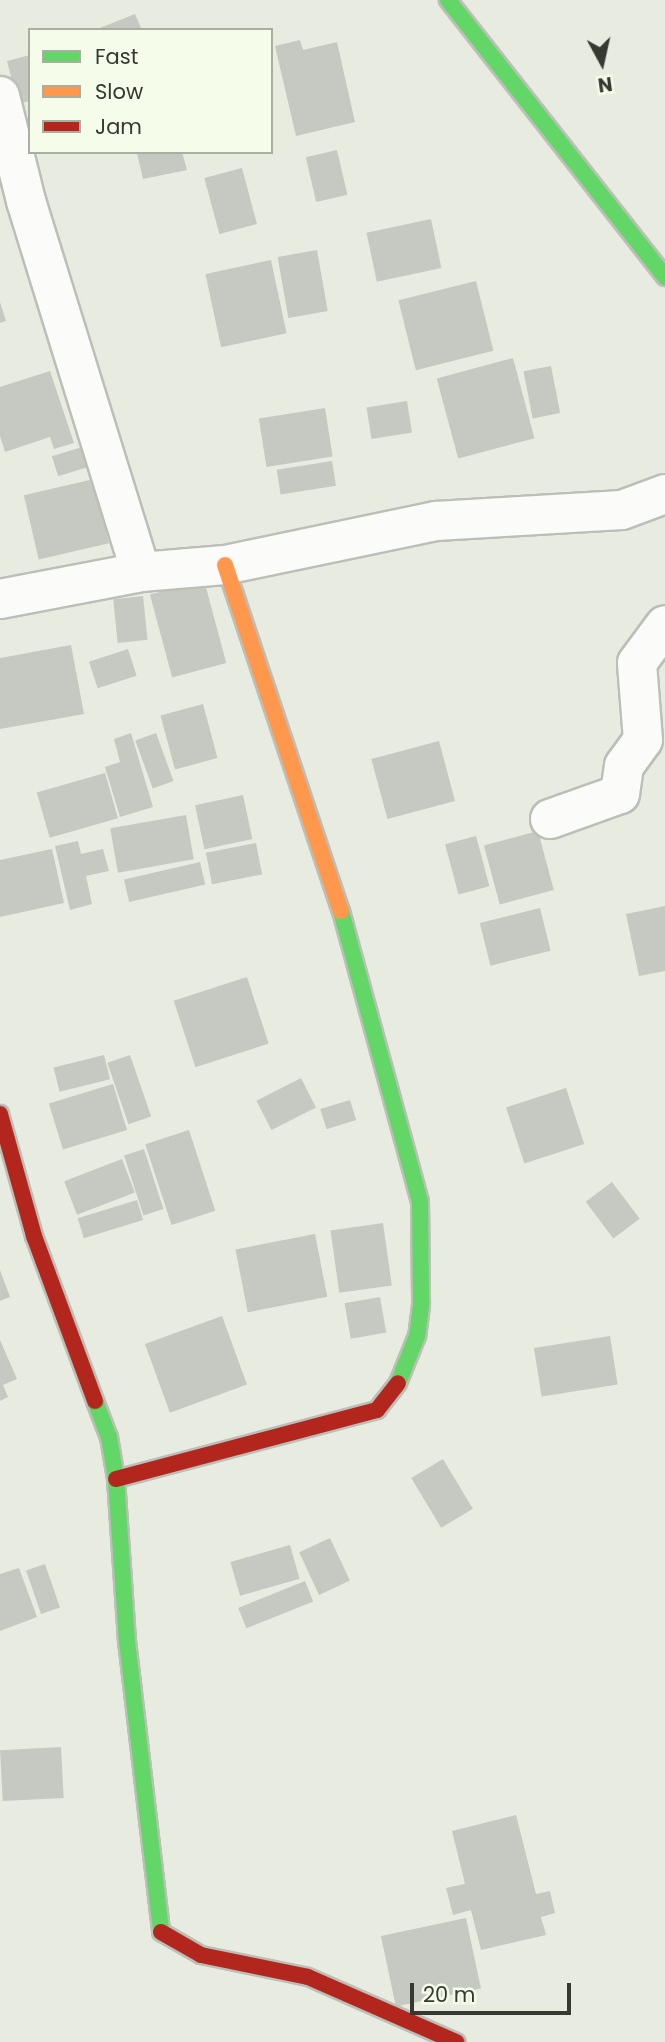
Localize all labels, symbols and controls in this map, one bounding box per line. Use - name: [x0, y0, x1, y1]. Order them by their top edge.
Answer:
- legend: [28, 28, 273, 154]
- north arrow: [567, 28, 637, 98]
- text: Fast: [95, 42, 138, 71]
- text: N: [596, 70, 614, 99]
- text: Slow: [95, 77, 143, 106]
- text: Jam: [95, 112, 142, 141]
- scale bar: [413, 1968, 574, 2012]
- text: 20 m: [423, 1980, 476, 2009]

